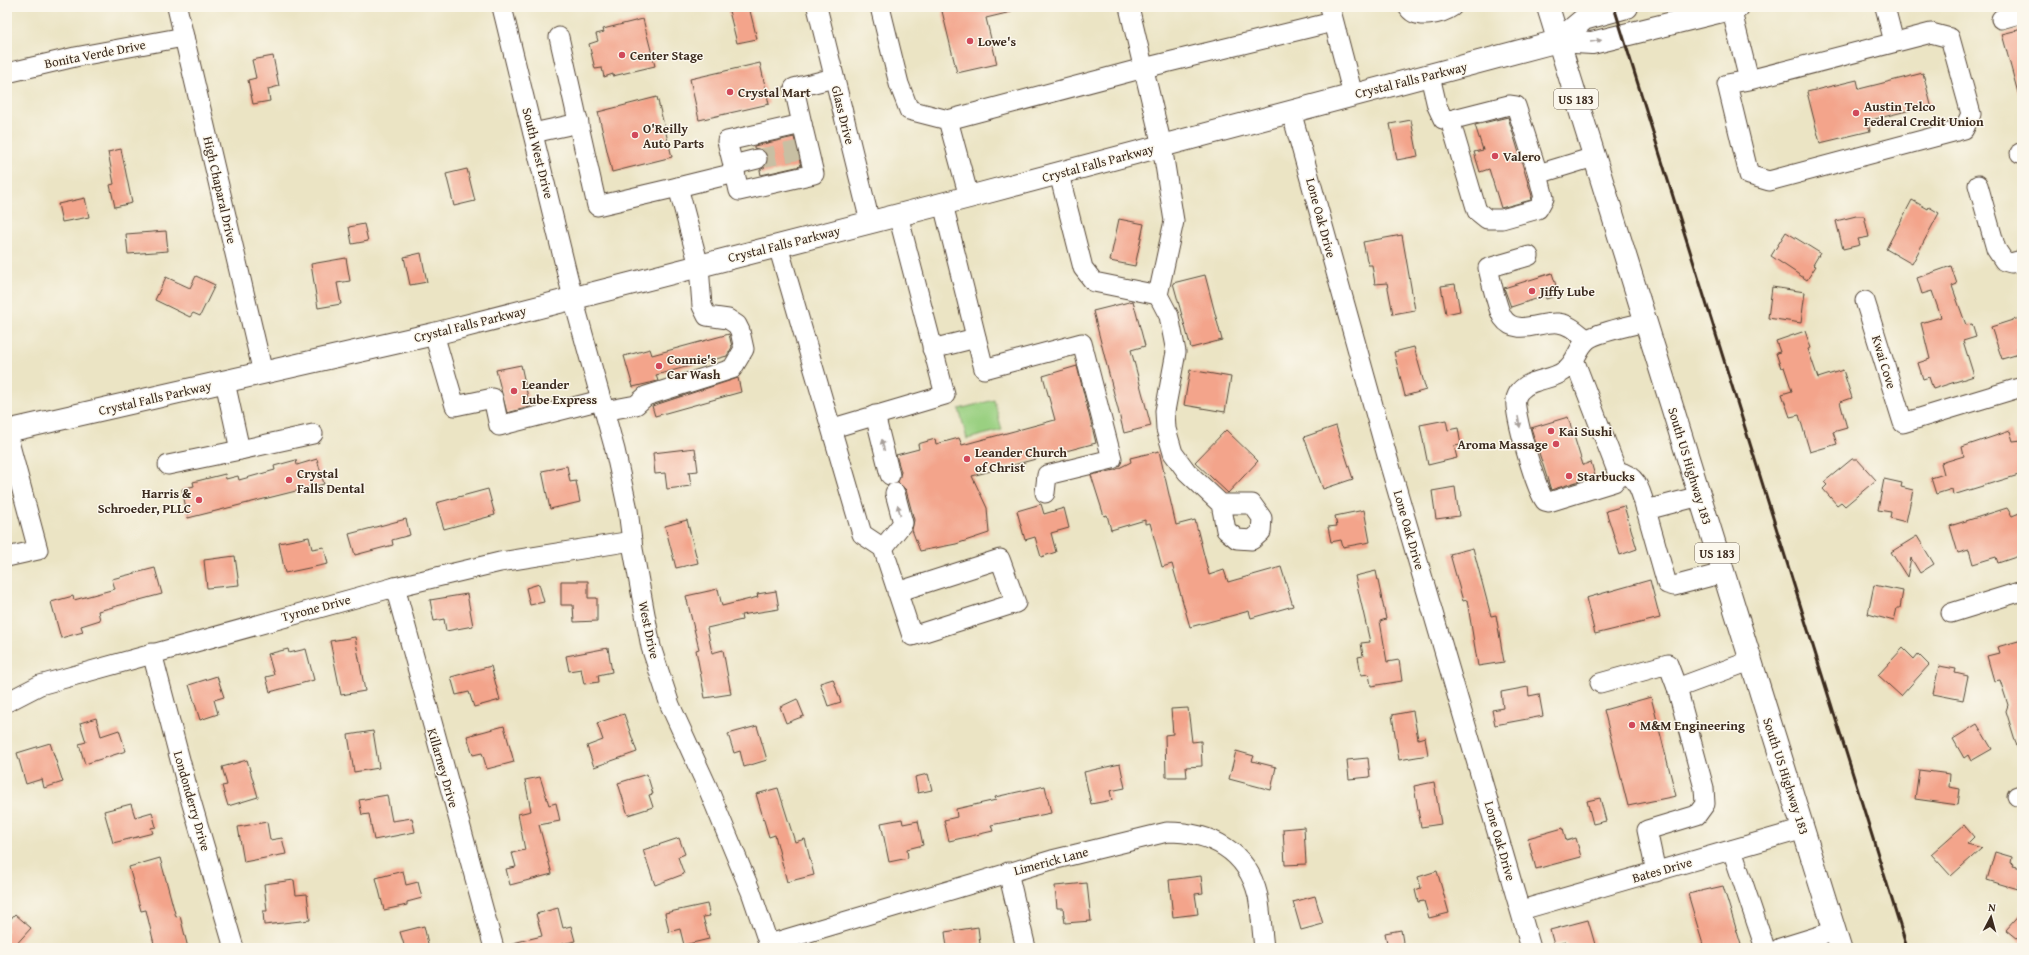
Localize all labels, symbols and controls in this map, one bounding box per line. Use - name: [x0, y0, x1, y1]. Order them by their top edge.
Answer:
- place label: Lowe's: [978, 32, 1017, 51]
- street label: Bonita Verde Drive: [43, 35, 147, 73]
- marker: Lowe's: [965, 36, 975, 46]
- one-way arrow: [1590, 38, 1603, 44]
- place label: Center Stage: [630, 46, 703, 65]
- marker: Center Stage: [617, 50, 627, 60]
- street label: Crystal Falls Parkway: [1353, 57, 1470, 103]
- place label: Crystal Mart: [738, 83, 811, 102]
- street label: Glass Drive: [827, 84, 859, 146]
- marker: Crystal Mart: [725, 87, 735, 97]
- road number: US 183: [1554, 89, 1598, 109]
- place label: Austin Telco Federal Credit Union: [1864, 97, 1984, 131]
- street label: South West Drive: [518, 105, 558, 201]
- marker: Austin Telco Federal Credit Union: [1851, 108, 1861, 118]
- place label: O'Reilly Auto Parts: [643, 119, 705, 153]
- marker: O'Reilly Auto Parts: [630, 130, 640, 140]
- street label: High Chaparal Drive: [198, 134, 242, 246]
- street label: Crystal Falls Parkway: [1040, 139, 1157, 187]
- place label: Valero: [1503, 147, 1541, 166]
- marker: Valero: [1490, 151, 1500, 161]
- street label: Lone Oak Drive: [1301, 176, 1341, 260]
- street label: Crystal Falls Parkway: [726, 221, 843, 267]
- place label: Jiffy Lube: [1538, 282, 1595, 301]
- marker: Jiffy Lube: [1527, 286, 1537, 296]
- street label: Crystal Falls Parkway: [412, 301, 529, 347]
- street label: Kwai Cove: [1867, 333, 1901, 391]
- place label: Connie's Car Wash: [667, 350, 721, 384]
- marker: Connie's Car Wash: [654, 361, 664, 371]
- place label: Leander Lube Express: [522, 375, 598, 409]
- street label: Crystal Falls Parkway: [97, 376, 214, 420]
- marker: Leander Lube Express: [509, 386, 519, 396]
- street label: South US Highway 183: [1663, 405, 1717, 527]
- one-way arrow: [1516, 416, 1522, 428]
- place label: Kai Sushi: [1559, 422, 1612, 441]
- marker: Kai Sushi: [1546, 426, 1556, 436]
- place label: Aroma Massage: [1457, 435, 1548, 454]
- one-way arrow: [879, 439, 885, 451]
- marker: Aroma Massage: [1551, 439, 1561, 449]
- place label: Leander Church of Christ: [975, 443, 1067, 477]
- marker: Leander Church of Christ: [962, 454, 972, 464]
- place label: Crystal Falls Dental: [297, 464, 365, 498]
- place label: Starbucks: [1577, 467, 1635, 486]
- marker: Starbucks: [1564, 471, 1574, 481]
- marker: Crystal Falls Dental: [284, 475, 294, 485]
- place label: Harris & Schroeder, PLLC: [98, 484, 192, 518]
- street label: Lone Oak Drive: [1389, 488, 1429, 572]
- marker: Harris & Schroeder, PLLC: [194, 495, 204, 505]
- one-way arrow: [896, 504, 902, 516]
- road number: US 183: [1695, 543, 1739, 563]
- street label: Tyrone Drive: [279, 590, 353, 626]
- street label: West Drive: [634, 599, 664, 661]
- street label: South US Highway 183: [1758, 715, 1814, 837]
- place label: M&M Engineering: [1640, 716, 1745, 735]
- marker: M&M Engineering: [1627, 720, 1637, 730]
- street label: Killarney Drive: [423, 726, 463, 810]
- street label: Londonderry Drive: [169, 749, 215, 853]
- street label: Lone Oak Drive: [1480, 799, 1520, 883]
- street label: Limerick Lane: [1012, 842, 1090, 880]
- street label: Bates Drive: [1630, 852, 1694, 888]
- north arrow: [1971, 897, 2011, 937]
- text: N: [1988, 899, 1997, 915]

